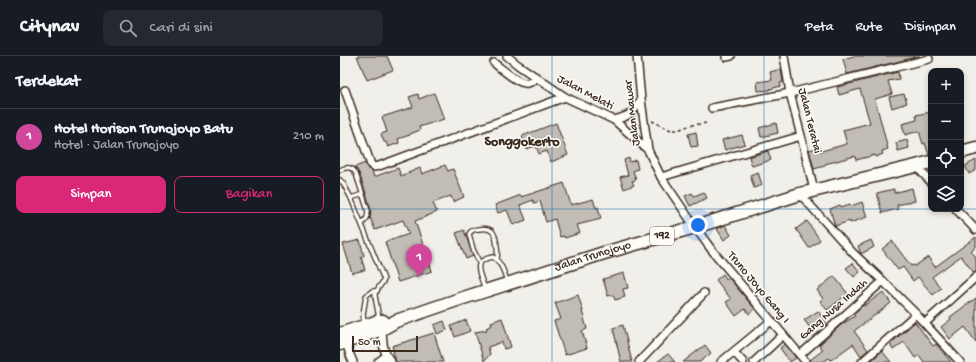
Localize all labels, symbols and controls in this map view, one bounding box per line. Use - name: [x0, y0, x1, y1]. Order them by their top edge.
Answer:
- search box: [103, 10, 383, 46]
- text: Citynav: [20, 16, 79, 39]
- icon: search: [117, 17, 139, 39]
- text: Cari di sini: [149, 19, 213, 37]
- text: Peta: [805, 19, 834, 36]
- text: Rute: [856, 19, 882, 36]
- text: Disimpan: [904, 19, 956, 36]
- map controls: [928, 68, 964, 212]
- button: +: [928, 68, 964, 104]
- text: Terdekat: [16, 72, 80, 92]
- street label: Jalan Melati: [554, 72, 616, 114]
- street label: Jalan Mawar: [622, 78, 644, 147]
- street label: Jalan Teratai: [794, 87, 824, 155]
- button: −: [928, 104, 964, 140]
- text: Hotel Horison Trunojoyo Batu: [54, 120, 233, 138]
- text: 1: [26, 129, 32, 144]
- text: 210 m: [293, 129, 324, 144]
- district label: Songgokerto: [484, 134, 560, 151]
- text: Hotel · Jalan Trunojoyo: [54, 138, 179, 153]
- button: locate: [928, 140, 964, 176]
- button: Simpan: [16, 176, 166, 213]
- button: Bagikan: [174, 176, 324, 213]
- button: layers: [928, 176, 964, 212]
- your location: [688, 215, 708, 235]
- road number: 192: [650, 227, 674, 245]
- street label: Jalan Trunojoyo: [553, 239, 633, 275]
- pin: 1: [406, 244, 432, 277]
- street label: Truno Joyo Gang I: [723, 249, 792, 327]
- street label: Gang Nusa Indah: [797, 276, 871, 343]
- scale bar: [352, 334, 418, 353]
- text: 50 m: [358, 337, 380, 349]

